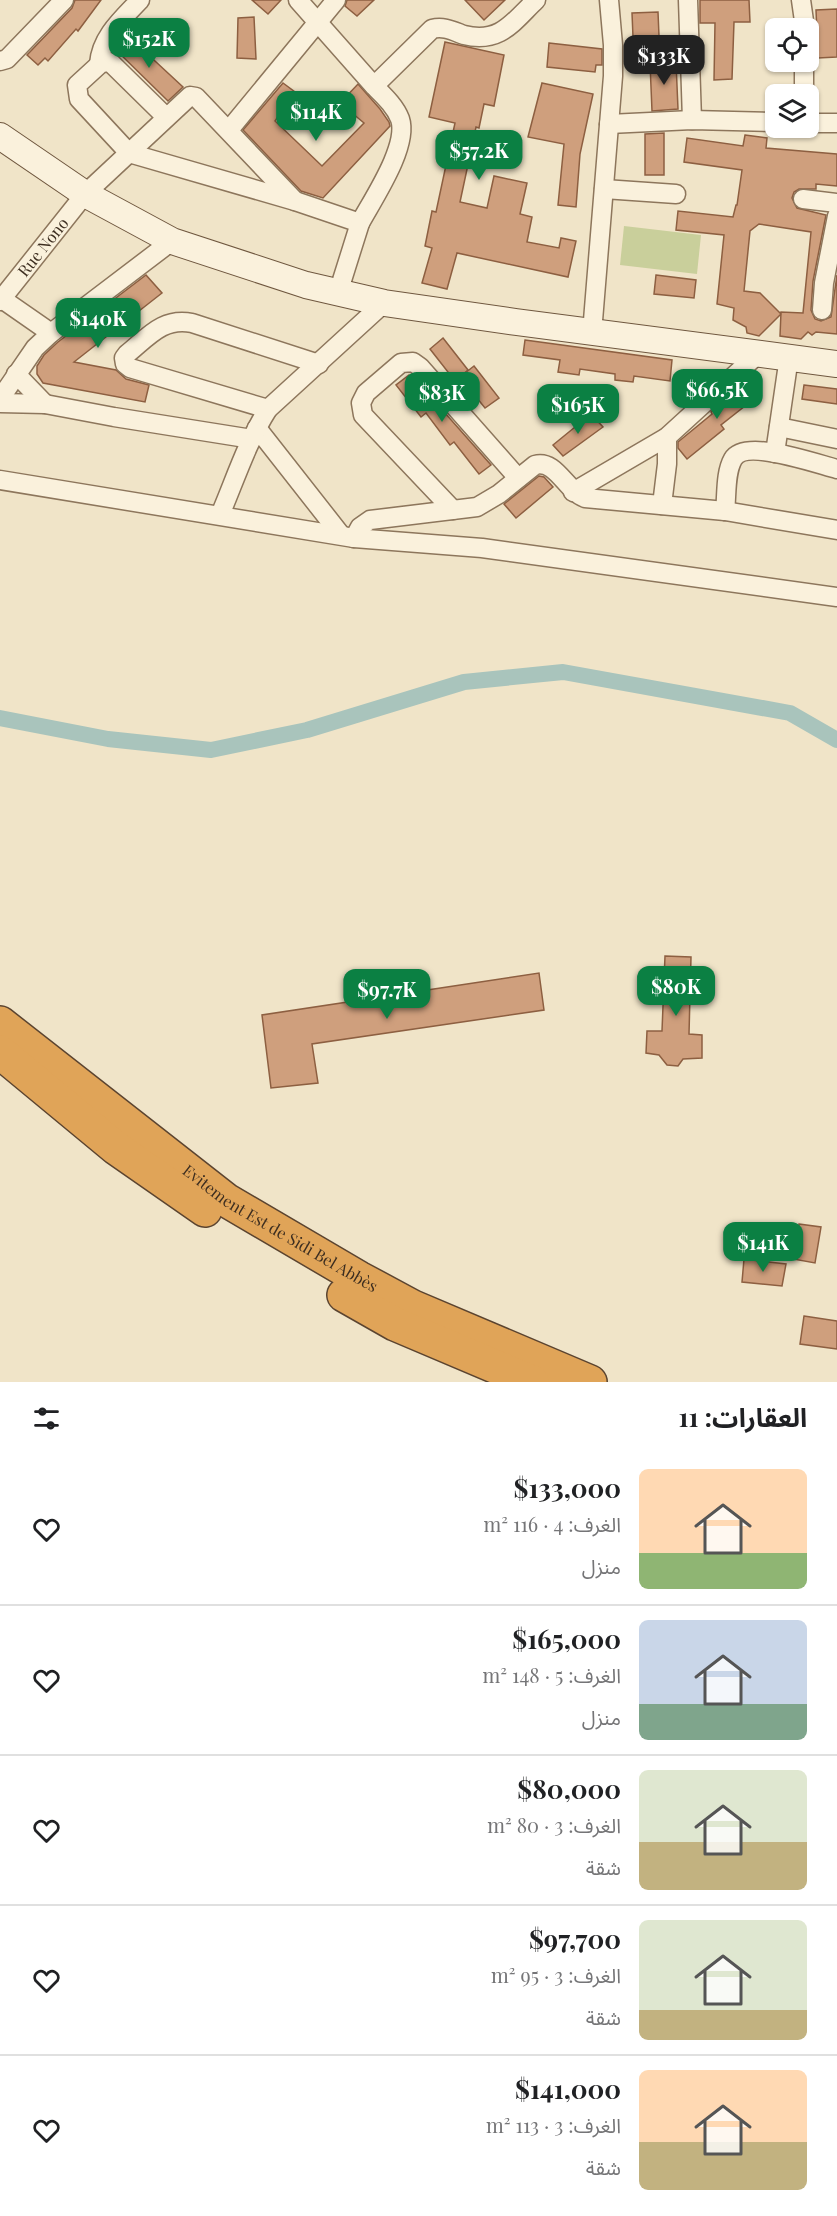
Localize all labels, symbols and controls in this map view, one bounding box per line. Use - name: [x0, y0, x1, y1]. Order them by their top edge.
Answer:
- pin: $152K: [107, 18, 191, 69]
- map controls: [765, 18, 819, 138]
- button: locate: [765, 18, 819, 72]
- text: $152K: [123, 24, 175, 51]
- pin: $133K: [622, 35, 706, 86]
- text: $133K: [638, 41, 690, 68]
- button: layers: [765, 84, 819, 138]
- pin: $114K: [274, 91, 358, 142]
- text: $114K: [290, 97, 342, 124]
- pin: $57.2K: [430, 130, 528, 181]
- text: $57.2K: [449, 136, 509, 163]
- street label: Rue Nono: [13, 213, 73, 281]
- pin: $140K: [56, 298, 140, 349]
- text: $140K: [70, 304, 126, 331]
- pin: $66.5K: [668, 369, 766, 420]
- pin: $83K: [406, 372, 478, 423]
- text: $66.5K: [686, 375, 748, 402]
- text: $83K: [419, 378, 465, 405]
- pin: $165K: [536, 384, 620, 435]
- text: $165K: [551, 390, 605, 417]
- pin: $80K: [640, 966, 712, 1017]
- pin: $97.7K: [338, 969, 436, 1020]
- text: $80K: [651, 972, 701, 999]
- text: $97.7K: [357, 975, 417, 1002]
- street label: Evitement Est de Sidi Bel Abbès: [179, 1159, 382, 1296]
- pin: $141K: [721, 1222, 805, 1273]
- text: $141K: [737, 1228, 789, 1255]
- text: العقارات: 11: [679, 1399, 807, 1434]
- icon: filters: [30, 1402, 63, 1435]
- text: $133,000: [514, 1470, 621, 1505]
- icon: home: [687, 1493, 759, 1565]
- text: الغرف: 4 · 116 m²: [484, 1510, 621, 1537]
- icon: heart: [30, 1513, 63, 1546]
- text: منزل: [582, 1552, 621, 1579]
- text: $165,000: [512, 1621, 621, 1656]
- icon: home: [687, 1644, 759, 1716]
- text: الغرف: 5 · 148 m²: [483, 1661, 621, 1688]
- icon: heart: [30, 1664, 63, 1697]
- text: منزل: [582, 1703, 621, 1730]
- text: $80,000: [517, 1771, 621, 1806]
- icon: home: [687, 1794, 759, 1866]
- text: الغرف: 3 · 80 m²: [487, 1811, 621, 1838]
- icon: heart: [30, 1814, 63, 1847]
- text: شقة: [586, 1853, 621, 1880]
- text: $97,700: [529, 1921, 621, 1956]
- icon: home: [687, 1944, 759, 2016]
- text: الغرف: 3 · 95 m²: [491, 1961, 621, 1988]
- icon: heart: [30, 1964, 63, 1997]
- text: شقة: [586, 2003, 621, 2030]
- text: $141,000: [515, 2071, 621, 2106]
- icon: home: [687, 2094, 759, 2166]
- text: الغرف: 3 · 113 m²: [486, 2111, 621, 2138]
- icon: heart: [30, 2114, 63, 2147]
- text: شقة: [586, 2153, 621, 2180]

